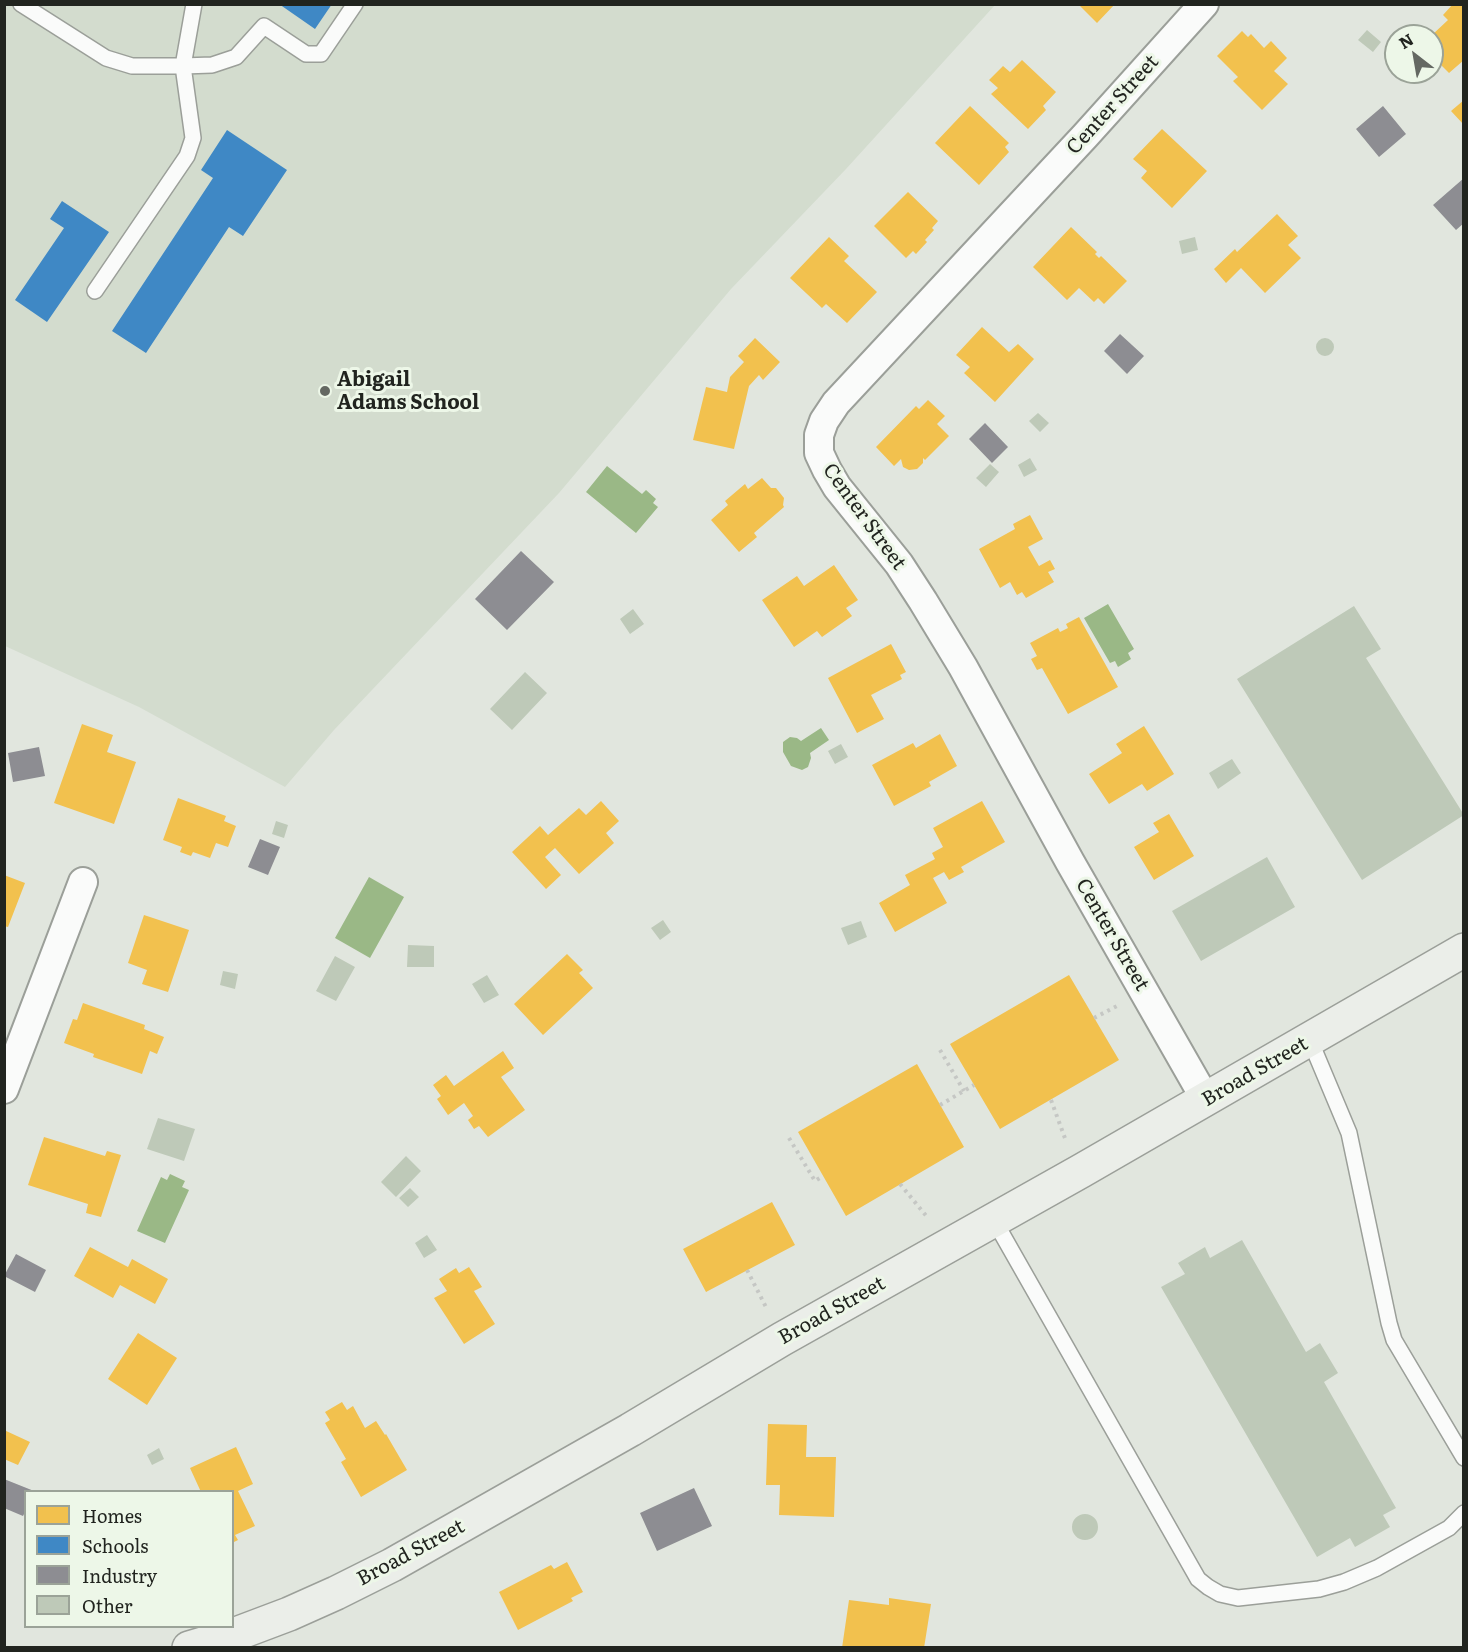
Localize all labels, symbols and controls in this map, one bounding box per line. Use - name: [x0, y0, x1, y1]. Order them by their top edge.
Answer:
- north arrow: [1384, 24, 1444, 84]
- text: N: [1394, 27, 1418, 54]
- street label: Center Street: [1062, 50, 1164, 160]
- place label: Abigail Adams School: [337, 368, 479, 415]
- marker: Abigail Adams School: [318, 384, 332, 398]
- street label: Center Street: [817, 459, 911, 575]
- street label: Center Street: [1070, 875, 1154, 995]
- street label: Broad Street: [1198, 1032, 1312, 1112]
- street label: Broad Street: [774, 1272, 890, 1350]
- legend: [24, 1490, 234, 1628]
- text: Homes: [82, 1502, 142, 1529]
- street label: Broad Street: [353, 1515, 469, 1591]
- text: Schools: [82, 1532, 148, 1559]
- text: Industry: [82, 1562, 157, 1589]
- text: Other: [82, 1592, 132, 1619]

